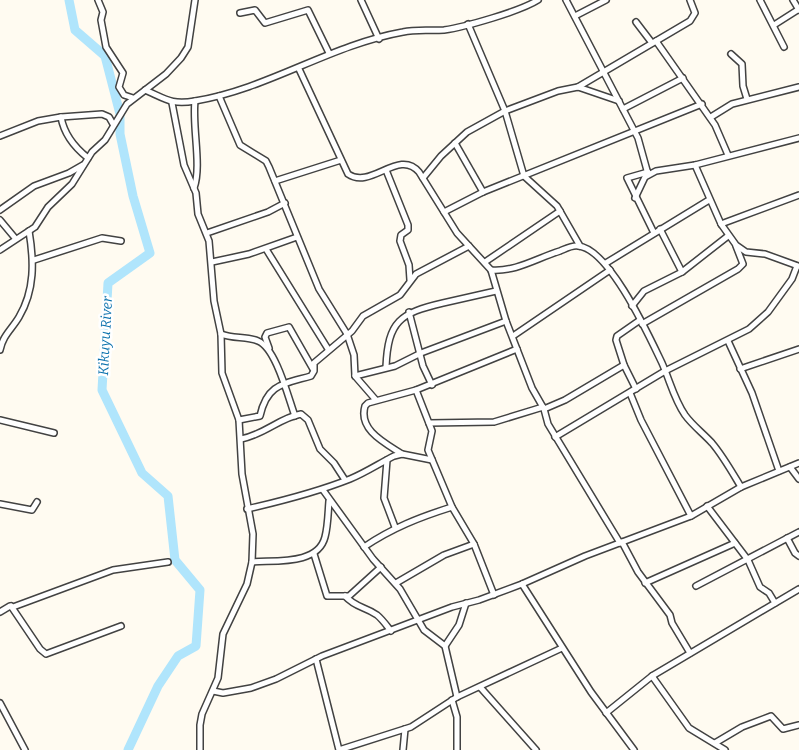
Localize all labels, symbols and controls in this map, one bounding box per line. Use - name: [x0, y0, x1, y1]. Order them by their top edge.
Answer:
- water label: Kikuyu River: [95, 295, 116, 376]

